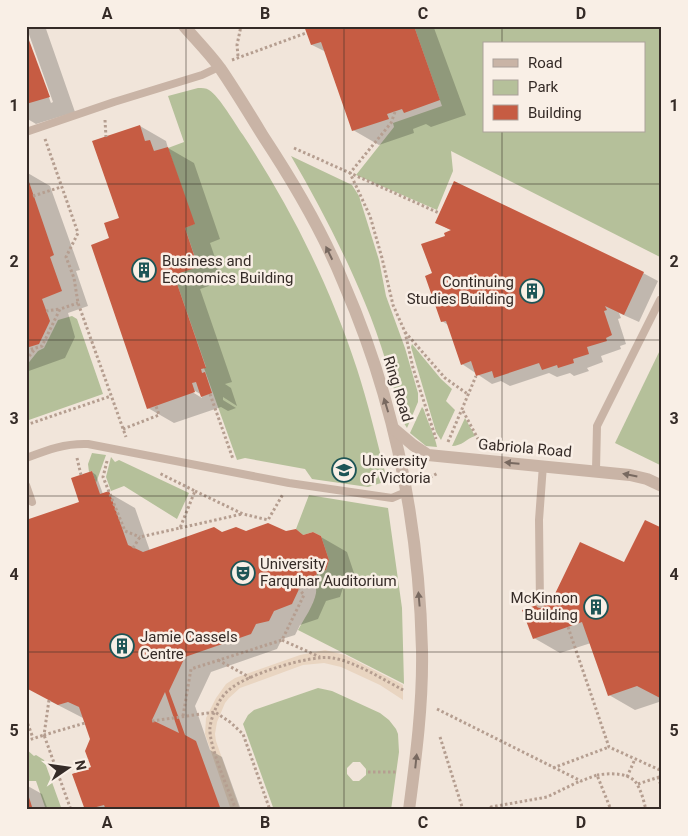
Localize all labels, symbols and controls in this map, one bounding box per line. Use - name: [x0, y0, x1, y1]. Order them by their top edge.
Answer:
- text: A: [102, 4, 113, 23]
- text: B: [260, 4, 270, 23]
- text: C: [418, 4, 428, 23]
- text: D: [576, 4, 586, 23]
- legend: [483, 42, 646, 132]
- text: Road: [528, 54, 562, 72]
- text: Park: [528, 78, 559, 96]
- text: 1: [9, 96, 19, 115]
- text: 1: [669, 96, 679, 115]
- text: Building: [528, 104, 582, 122]
- one-way arrow: [325, 246, 333, 260]
- text: 2: [9, 252, 19, 271]
- place label: Business and Economics Building: [162, 252, 293, 287]
- text: 2: [669, 252, 679, 271]
- building icon: Business and Economics Building: [131, 257, 157, 283]
- place label: Continuing Studies Building: [407, 273, 514, 308]
- building icon: Continuing Studies Building: [519, 278, 545, 304]
- street label: Ring Road: [379, 354, 417, 424]
- one-way arrow: [382, 397, 390, 412]
- text: 3: [9, 409, 19, 428]
- text: 3: [669, 409, 679, 428]
- street label: Gabriola Road: [477, 435, 573, 461]
- place label: University of Victoria: [362, 452, 431, 487]
- school or university icon: University of Victoria: [331, 457, 357, 483]
- one-way arrow: [504, 459, 520, 467]
- one-way arrow: [621, 471, 637, 479]
- place label: University Farquhar Auditorium: [260, 555, 397, 590]
- theatre icon: University Farquhar Auditorium: [230, 560, 256, 586]
- text: 4: [9, 565, 19, 584]
- text: 4: [669, 565, 679, 584]
- place label: McKinnon Building: [511, 589, 578, 624]
- one-way arrow: [415, 591, 423, 607]
- building icon: McKinnon Building: [583, 594, 609, 620]
- place label: Jamie Cassels Centre: [140, 628, 238, 663]
- building icon: Jamie Cassels Centre: [109, 633, 135, 659]
- text: 5: [9, 721, 19, 740]
- text: 5: [669, 721, 679, 740]
- north arrow: [42, 744, 92, 794]
- one-way arrow: [412, 753, 420, 769]
- text: N: [72, 758, 90, 772]
- text: A: [102, 813, 113, 832]
- text: B: [260, 813, 270, 832]
- text: C: [418, 813, 428, 832]
- text: D: [576, 813, 586, 832]

